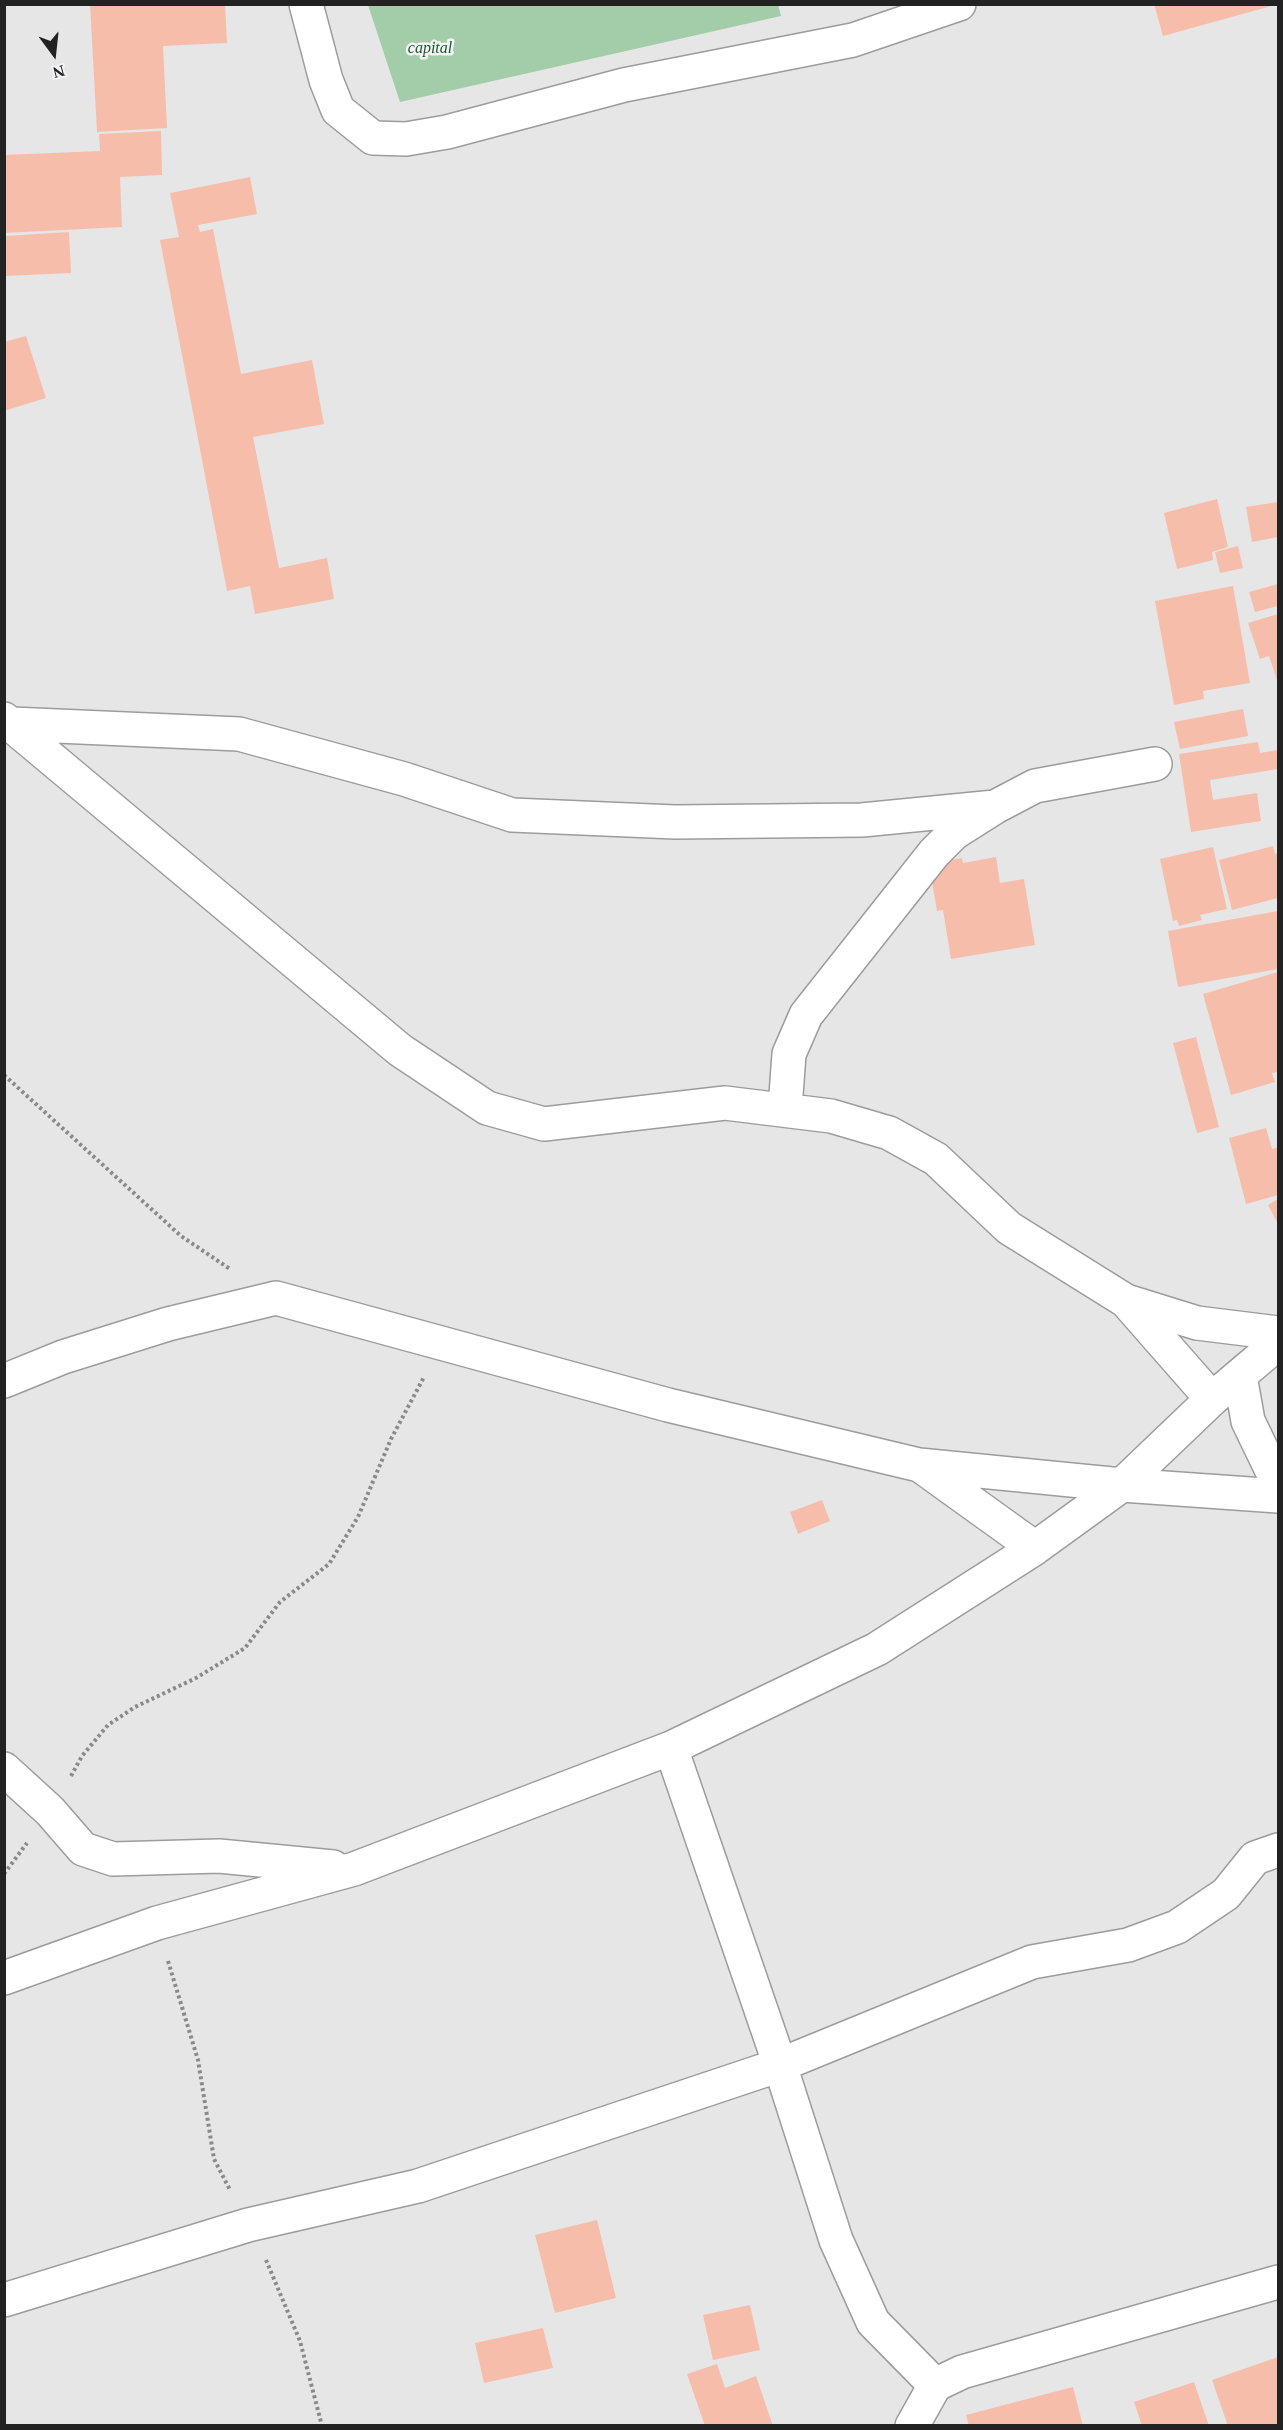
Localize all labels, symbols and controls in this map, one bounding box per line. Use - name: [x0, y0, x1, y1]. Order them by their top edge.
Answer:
- north arrow: [24, 24, 84, 84]
- park label: capital: [408, 39, 452, 59]
- text: N: [51, 62, 67, 82]

